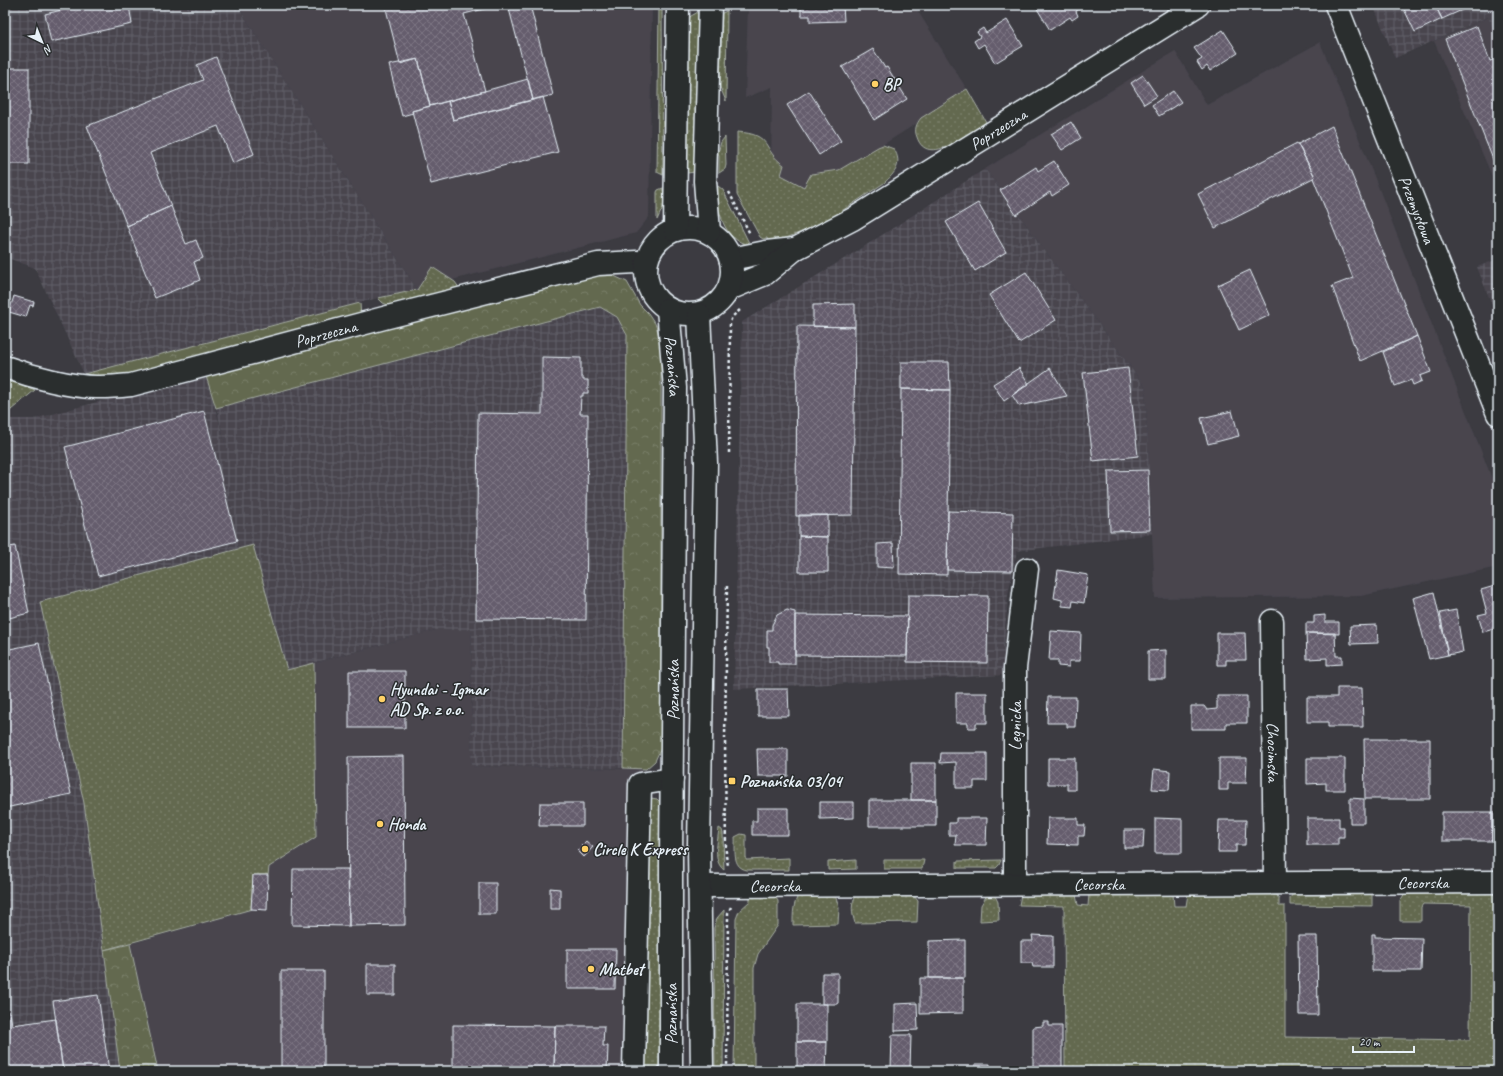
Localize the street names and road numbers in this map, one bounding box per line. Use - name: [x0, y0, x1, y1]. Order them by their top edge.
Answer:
- street label: Poprzeczna: [966, 103, 1032, 155]
- street label: Przemysłowa: [1394, 173, 1440, 248]
- street label: Poprzeczna: [293, 315, 361, 352]
- street label: Poznańska: [659, 335, 685, 398]
- street label: Poznańska: [663, 658, 684, 720]
- street label: Legnicka: [1005, 699, 1026, 751]
- street label: Chocimska: [1262, 722, 1284, 784]
- street label: Cecorska: [1398, 872, 1450, 894]
- street label: Cecorska: [1074, 874, 1126, 895]
- street label: Cecorska: [750, 875, 802, 897]
- street label: Poznańska: [661, 982, 682, 1044]

